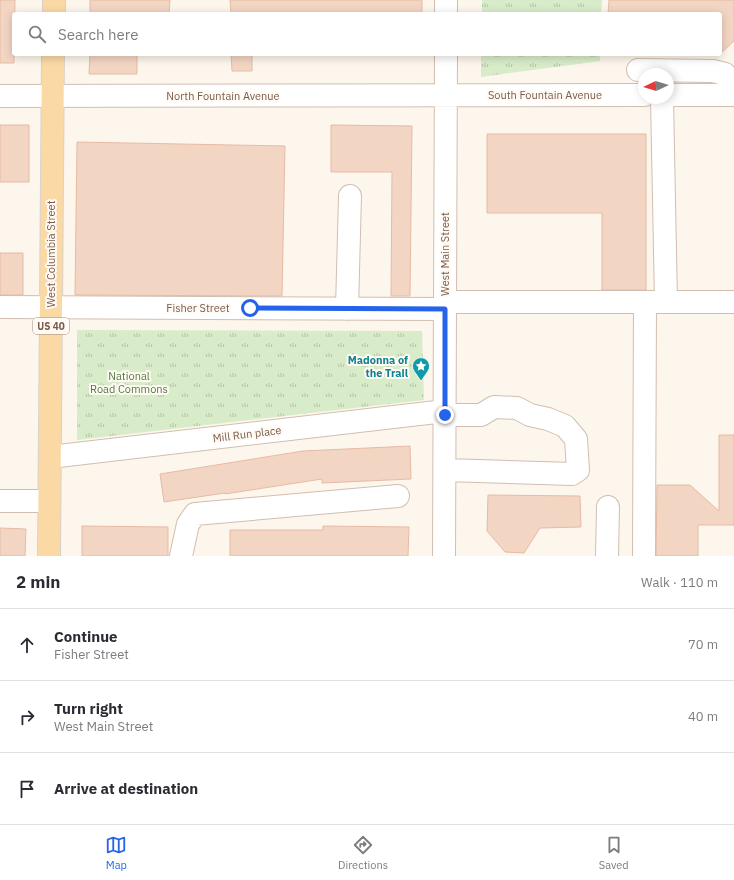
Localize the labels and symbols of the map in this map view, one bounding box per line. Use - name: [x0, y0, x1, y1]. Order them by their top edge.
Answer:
- north arrow: [638, 68, 674, 104]
- street label: South Fountain Avenue: [488, 88, 602, 102]
- street label: North Fountain Avenue: [166, 89, 280, 103]
- street label: West Columbia Street: [44, 200, 58, 308]
- street label: West Main Street: [438, 212, 452, 296]
- route start: [241, 299, 259, 317]
- street label: Fisher Street: [166, 301, 230, 315]
- road number: US 40: [33, 318, 69, 334]
- place label: Madonna of the Trail: [348, 353, 409, 380]
- place icon: Madonna of the Trail: [411, 356, 431, 381]
- park label: National Road Commons: [90, 369, 168, 396]
- route end: [436, 406, 454, 424]
- street label: Mill Run place: [212, 423, 282, 445]

